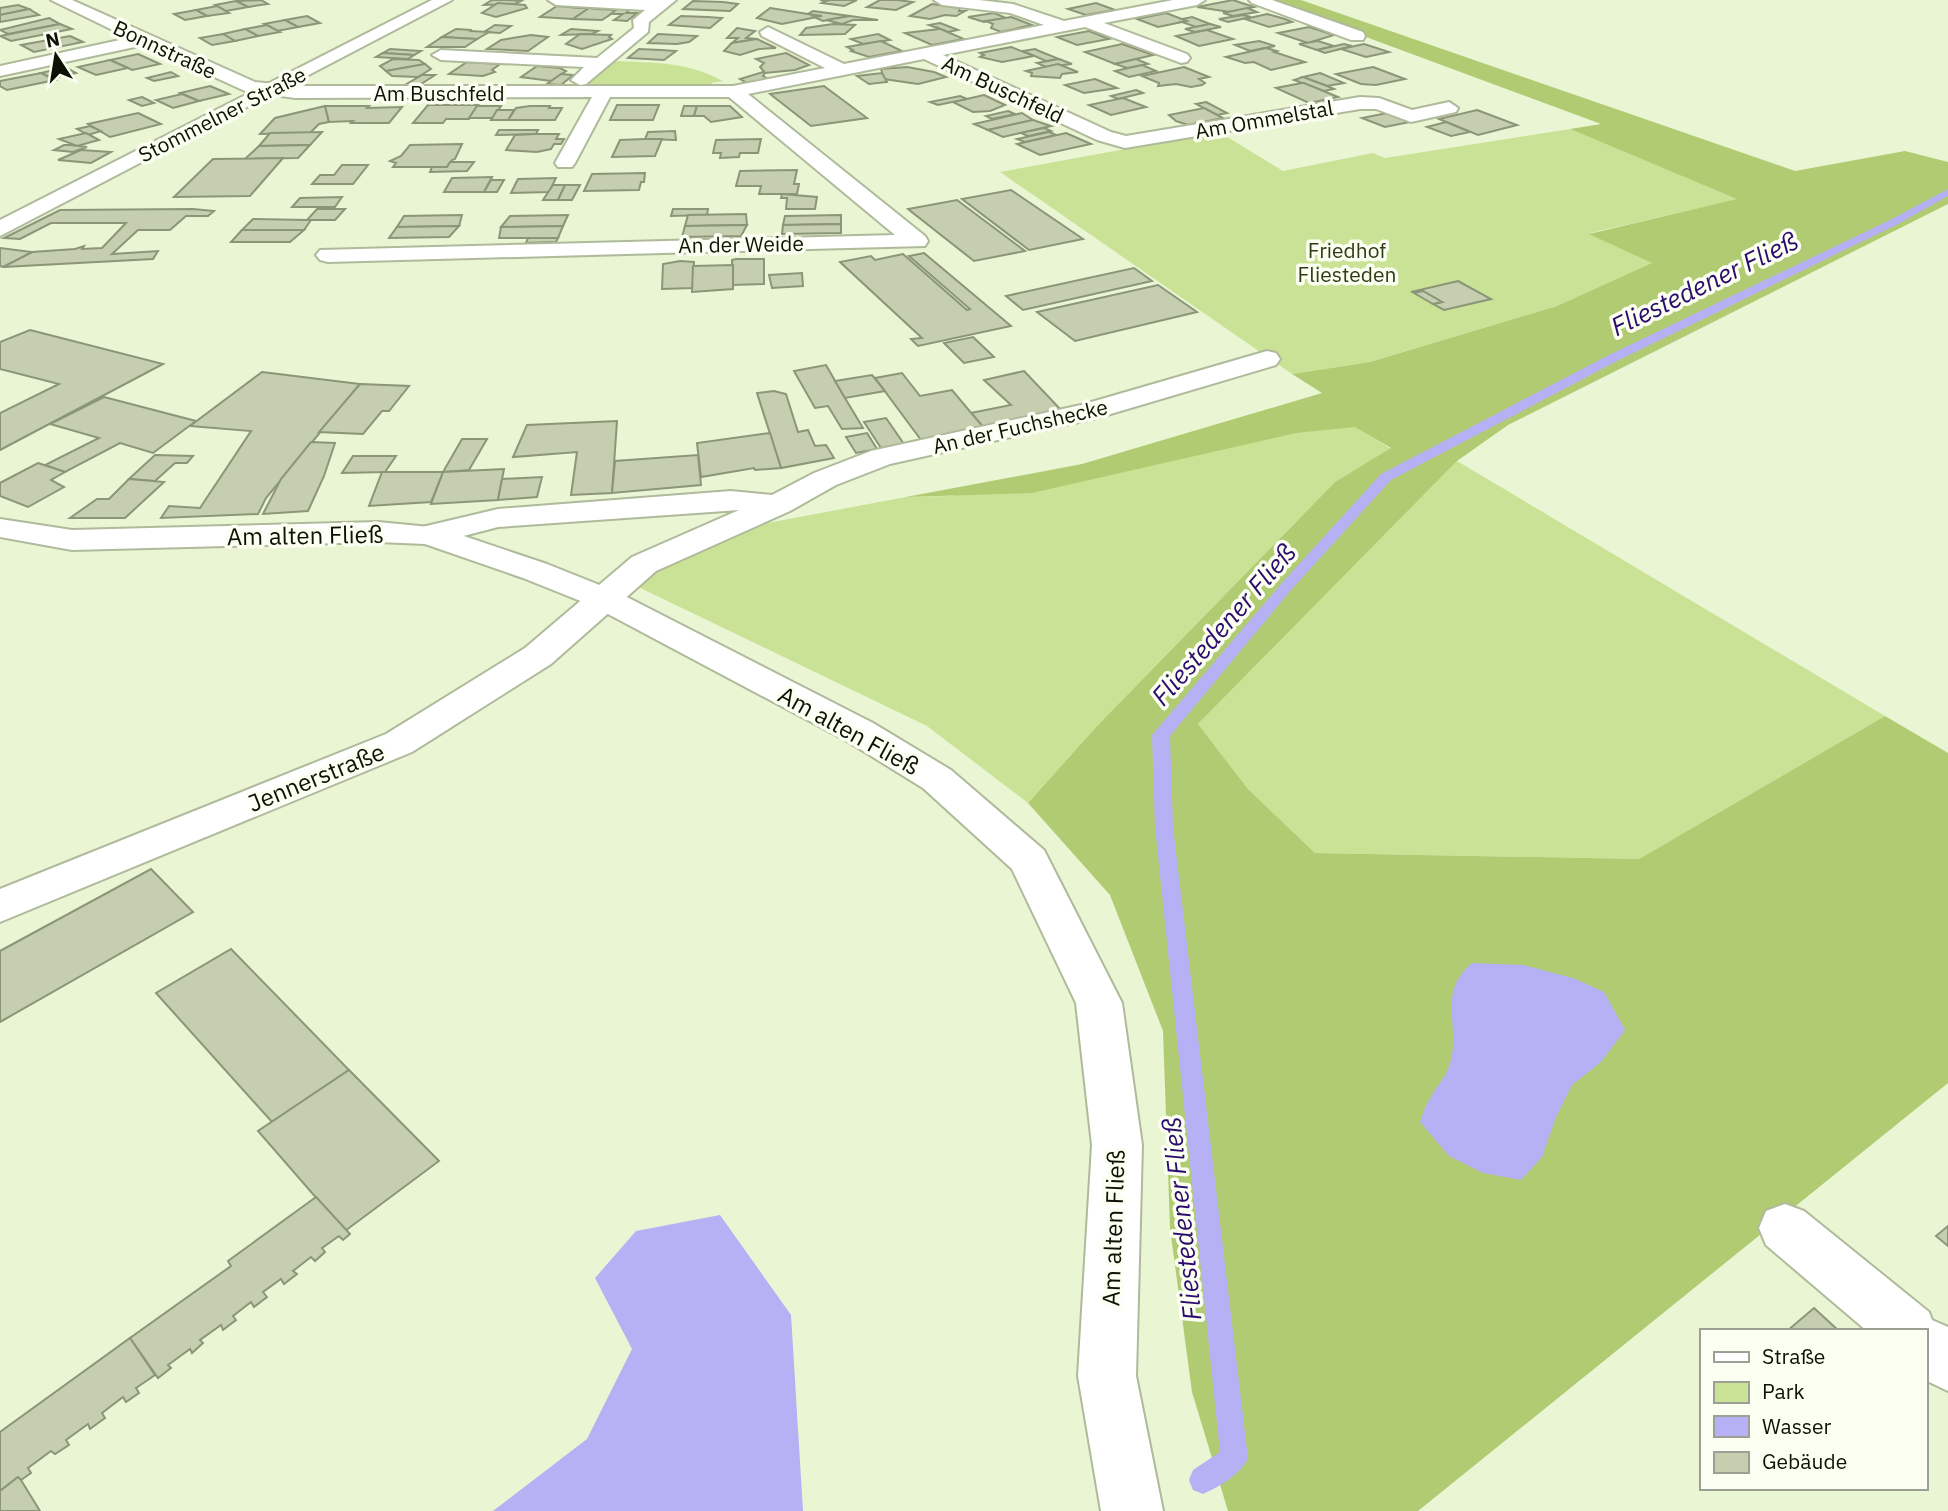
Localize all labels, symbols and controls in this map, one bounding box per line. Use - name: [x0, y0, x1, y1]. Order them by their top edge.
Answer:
- street label: Bonnstraße: [109, 13, 221, 85]
- north arrow: [21, 21, 91, 91]
- text: N: [43, 26, 62, 53]
- street label: Am Buschfeld: [938, 49, 1068, 129]
- street label: Stommelner Straße: [133, 60, 311, 168]
- street label: Am Buschfeld: [373, 79, 505, 107]
- street label: Am Ommelstal: [1193, 93, 1336, 145]
- water label: Fliestedener Fließ: [1605, 223, 1803, 343]
- street label: An der Weide: [678, 229, 804, 259]
- park label: Friedhof Fliesteden: [1298, 236, 1396, 288]
- street label: An der Fuchshecke: [930, 392, 1110, 460]
- street label: Am alten Fließ: [226, 518, 384, 552]
- water label: Fliestedener Fließ: [1143, 536, 1303, 712]
- street label: Am alten Fließ: [773, 678, 925, 782]
- street label: Jennerstraße: [243, 735, 389, 819]
- water label: Fliestedener Fließ: [1153, 1116, 1209, 1322]
- street label: Am alten Fließ: [1094, 1149, 1132, 1307]
- legend: [1700, 1329, 1927, 1490]
- text: Straße: [1762, 1342, 1825, 1370]
- text: Park: [1762, 1377, 1805, 1405]
- text: Wasser: [1762, 1412, 1832, 1440]
- text: Gebäude: [1762, 1447, 1847, 1475]

